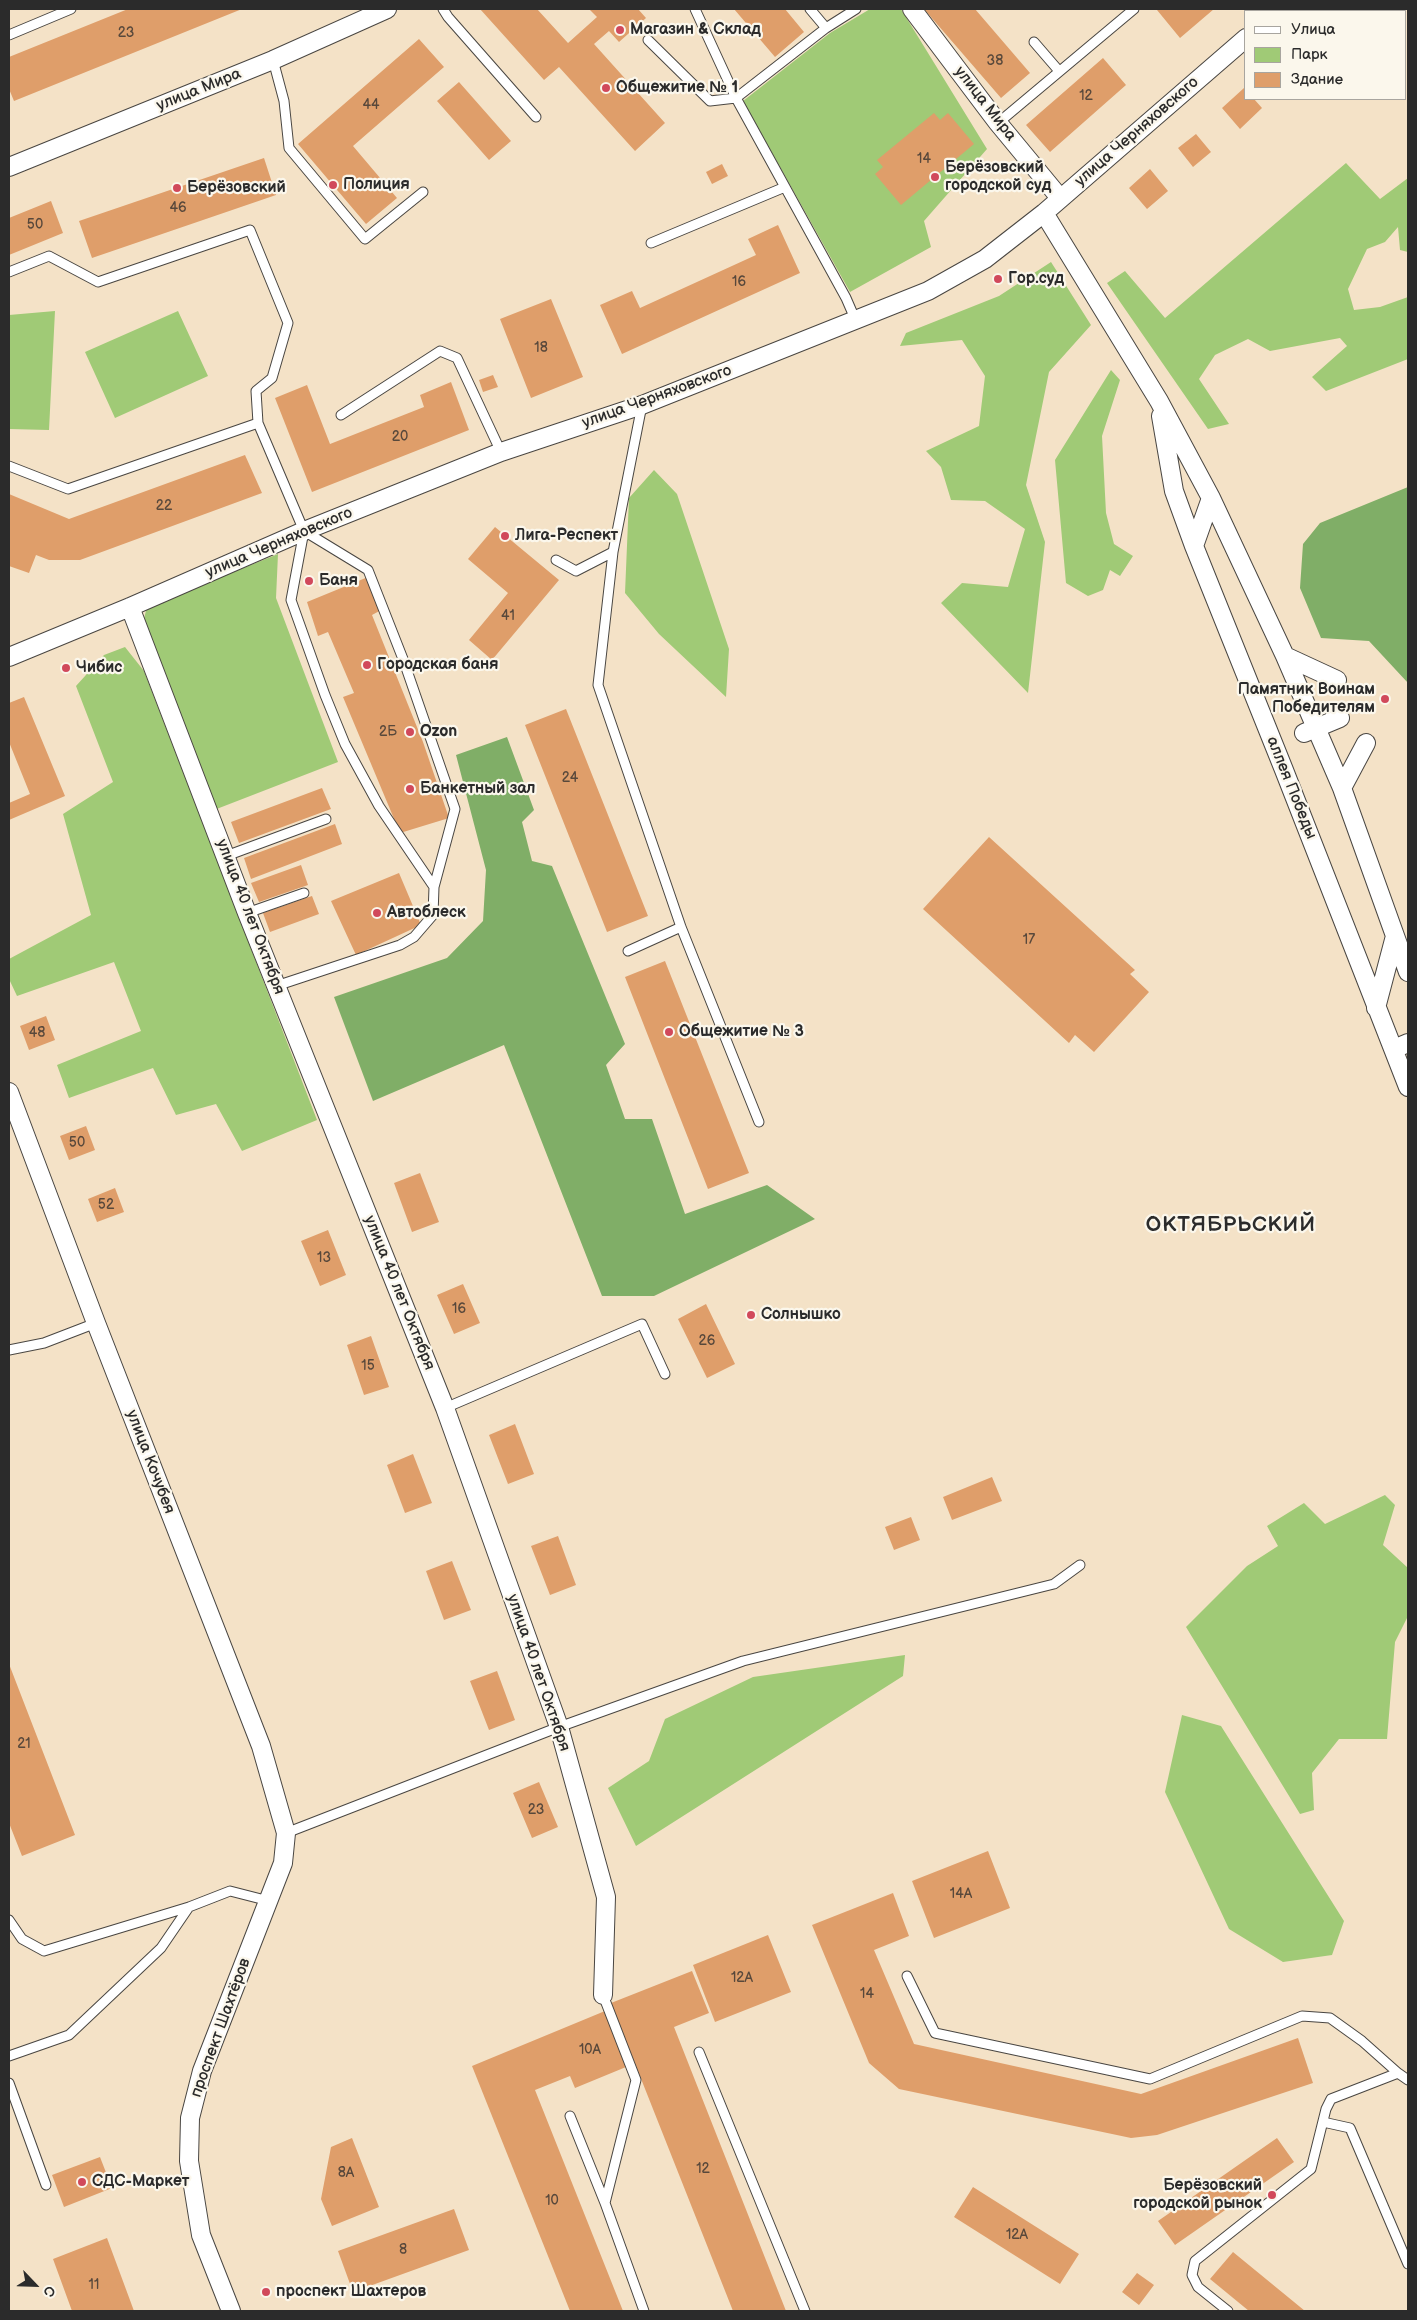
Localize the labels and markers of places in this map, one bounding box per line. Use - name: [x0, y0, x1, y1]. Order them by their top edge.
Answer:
- place label: Магазин & Склад: [630, 20, 761, 40]
- marker: Магазин & Склад: [614, 24, 626, 36]
- place label: Общежитие № 1: [616, 78, 738, 98]
- marker: Общежитие № 1: [600, 82, 612, 94]
- place label: Берёзовский городской суд: [945, 158, 1051, 196]
- marker: Берёзовский городской суд: [929, 171, 941, 183]
- place label: Полиция: [343, 175, 410, 195]
- place label: Берёзовский: [187, 178, 286, 198]
- marker: Полиция: [327, 179, 339, 191]
- marker: Берёзовский: [171, 182, 183, 194]
- place label: Гор.суд: [1008, 269, 1064, 289]
- marker: Гор.суд: [992, 273, 1004, 285]
- place label: Лига-Респект: [515, 526, 618, 546]
- marker: Лига-Респект: [499, 530, 511, 542]
- place label: Баня: [319, 571, 358, 591]
- marker: Баня: [303, 575, 315, 587]
- place label: Городская баня: [377, 655, 498, 675]
- place label: Чибис: [76, 658, 122, 678]
- marker: Городская баня: [361, 659, 373, 671]
- marker: Чибис: [60, 662, 72, 674]
- place label: Памятник Воинам Победителям: [1238, 680, 1375, 718]
- marker: Памятник Воинам Победителям: [1379, 693, 1391, 705]
- place label: Ozon: [420, 722, 457, 742]
- marker: Ozon: [404, 726, 416, 738]
- place label: Банкетный зал: [420, 779, 535, 799]
- marker: Банкетный зал: [404, 783, 416, 795]
- place label: Автоблеск: [387, 903, 466, 923]
- marker: Автоблеск: [371, 907, 383, 919]
- place label: Общежитие № 3: [679, 1022, 804, 1042]
- marker: Общежитие № 3: [663, 1026, 675, 1038]
- place label: Солнышко: [761, 1305, 841, 1325]
- marker: Солнышко: [745, 1309, 757, 1321]
- place label: СДС-Маркет: [92, 2172, 189, 2192]
- marker: СДС-Маркет: [76, 2176, 88, 2188]
- place label: Берёзовский городской рынок: [1133, 2176, 1262, 2214]
- marker: Берёзовский городской рынок: [1266, 2189, 1278, 2201]
- place label: проспект Шахтеров: [276, 2282, 426, 2302]
- marker: проспект Шахтеров: [260, 2286, 272, 2298]

